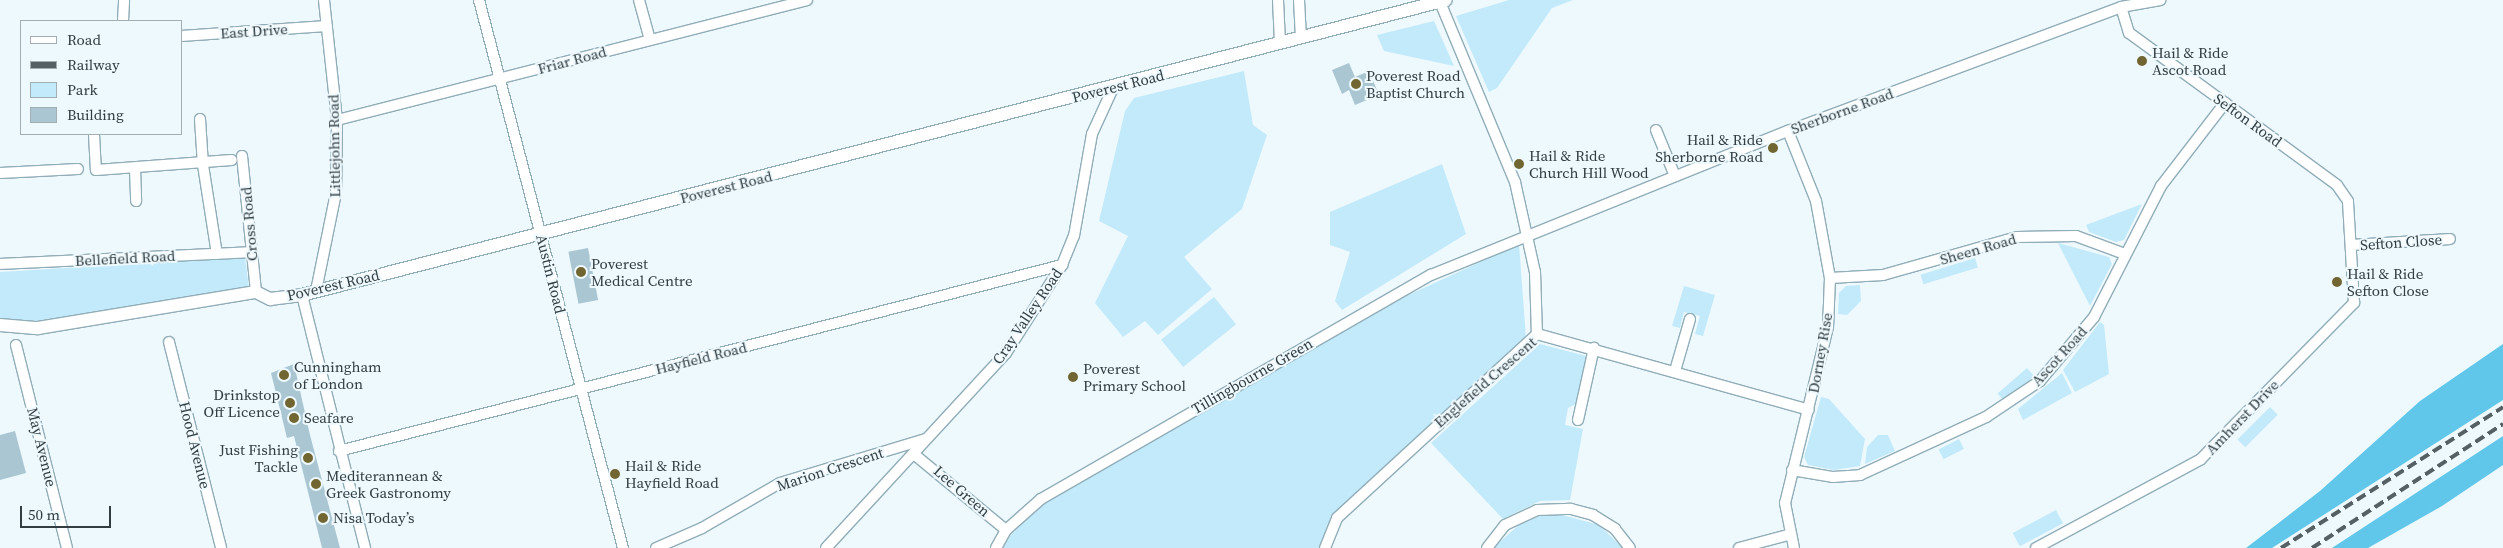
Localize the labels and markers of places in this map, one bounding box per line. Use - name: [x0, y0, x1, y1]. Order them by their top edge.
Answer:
- place label: Hail & Ride Ascot Road: [2152, 43, 2228, 78]
- marker: Hail & Ride Ascot Road: [2136, 55, 2148, 67]
- place label: Poverest Road Baptist Church: [1366, 66, 1465, 101]
- marker: Poverest Road Baptist Church: [1350, 78, 1362, 90]
- place label: Hail & Ride Sherborne Road: [1655, 130, 1763, 165]
- marker: Hail & Ride Sherborne Road: [1767, 142, 1779, 154]
- place label: Hail & Ride Church Hill Wood: [1529, 146, 1649, 181]
- marker: Hail & Ride Church Hill Wood: [1513, 158, 1525, 170]
- place label: Poverest Medical Centre: [591, 254, 693, 289]
- place label: Hail & Ride Sefton Close: [2347, 264, 2429, 299]
- marker: Poverest Medical Centre: [575, 266, 587, 278]
- marker: Hail & Ride Sefton Close: [2331, 276, 2343, 288]
- place label: Cunningham of London: [294, 357, 382, 392]
- place label: Poverest Primary School: [1083, 359, 1186, 394]
- marker: Cunningham of London: [278, 369, 290, 381]
- marker: Poverest Primary School: [1067, 371, 1079, 383]
- place label: Drinkstop Off Licence: [204, 385, 280, 420]
- marker: Drinkstop Off Licence: [284, 397, 296, 409]
- place label: Seafare: [304, 409, 354, 427]
- marker: Seafare: [288, 412, 300, 424]
- place label: Just Fishing Tackle: [220, 440, 298, 475]
- marker: Just Fishing Tackle: [302, 452, 314, 464]
- place label: Hail & Ride Hayfield Road: [625, 456, 719, 491]
- place label: Mediterannean & Greek Gastronomy: [326, 466, 451, 501]
- marker: Hail & Ride Hayfield Road: [609, 468, 621, 480]
- marker: Mediterannean & Greek Gastronomy: [310, 478, 322, 490]
- place label: Nisa Today’s: [333, 509, 415, 527]
- marker: Nisa Today’s: [317, 512, 329, 524]

